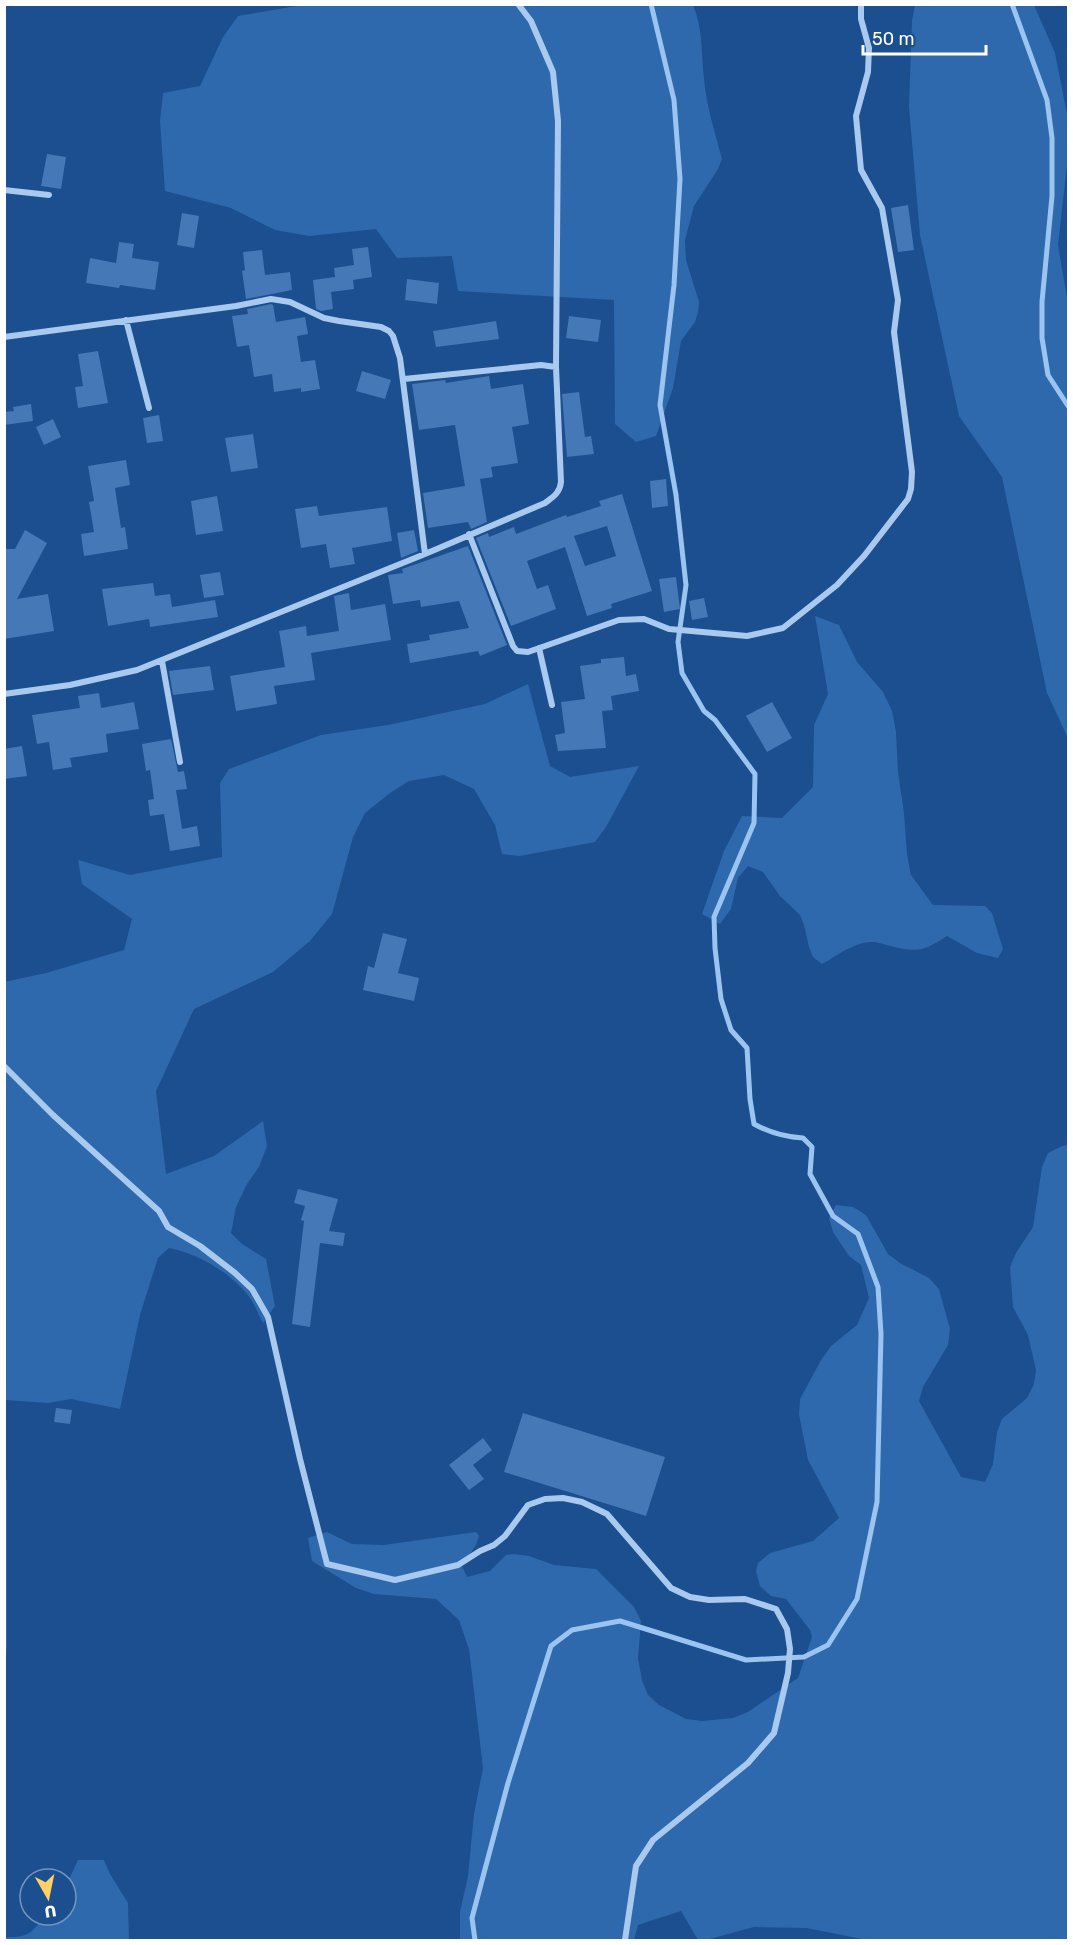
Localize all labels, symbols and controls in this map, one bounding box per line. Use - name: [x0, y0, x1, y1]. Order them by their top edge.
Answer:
- scale bar: [863, 18, 986, 56]
- text: 50 m: [872, 28, 915, 50]
- north arrow: [18, 1867, 78, 1927]
- text: U: [43, 1901, 57, 1922]

